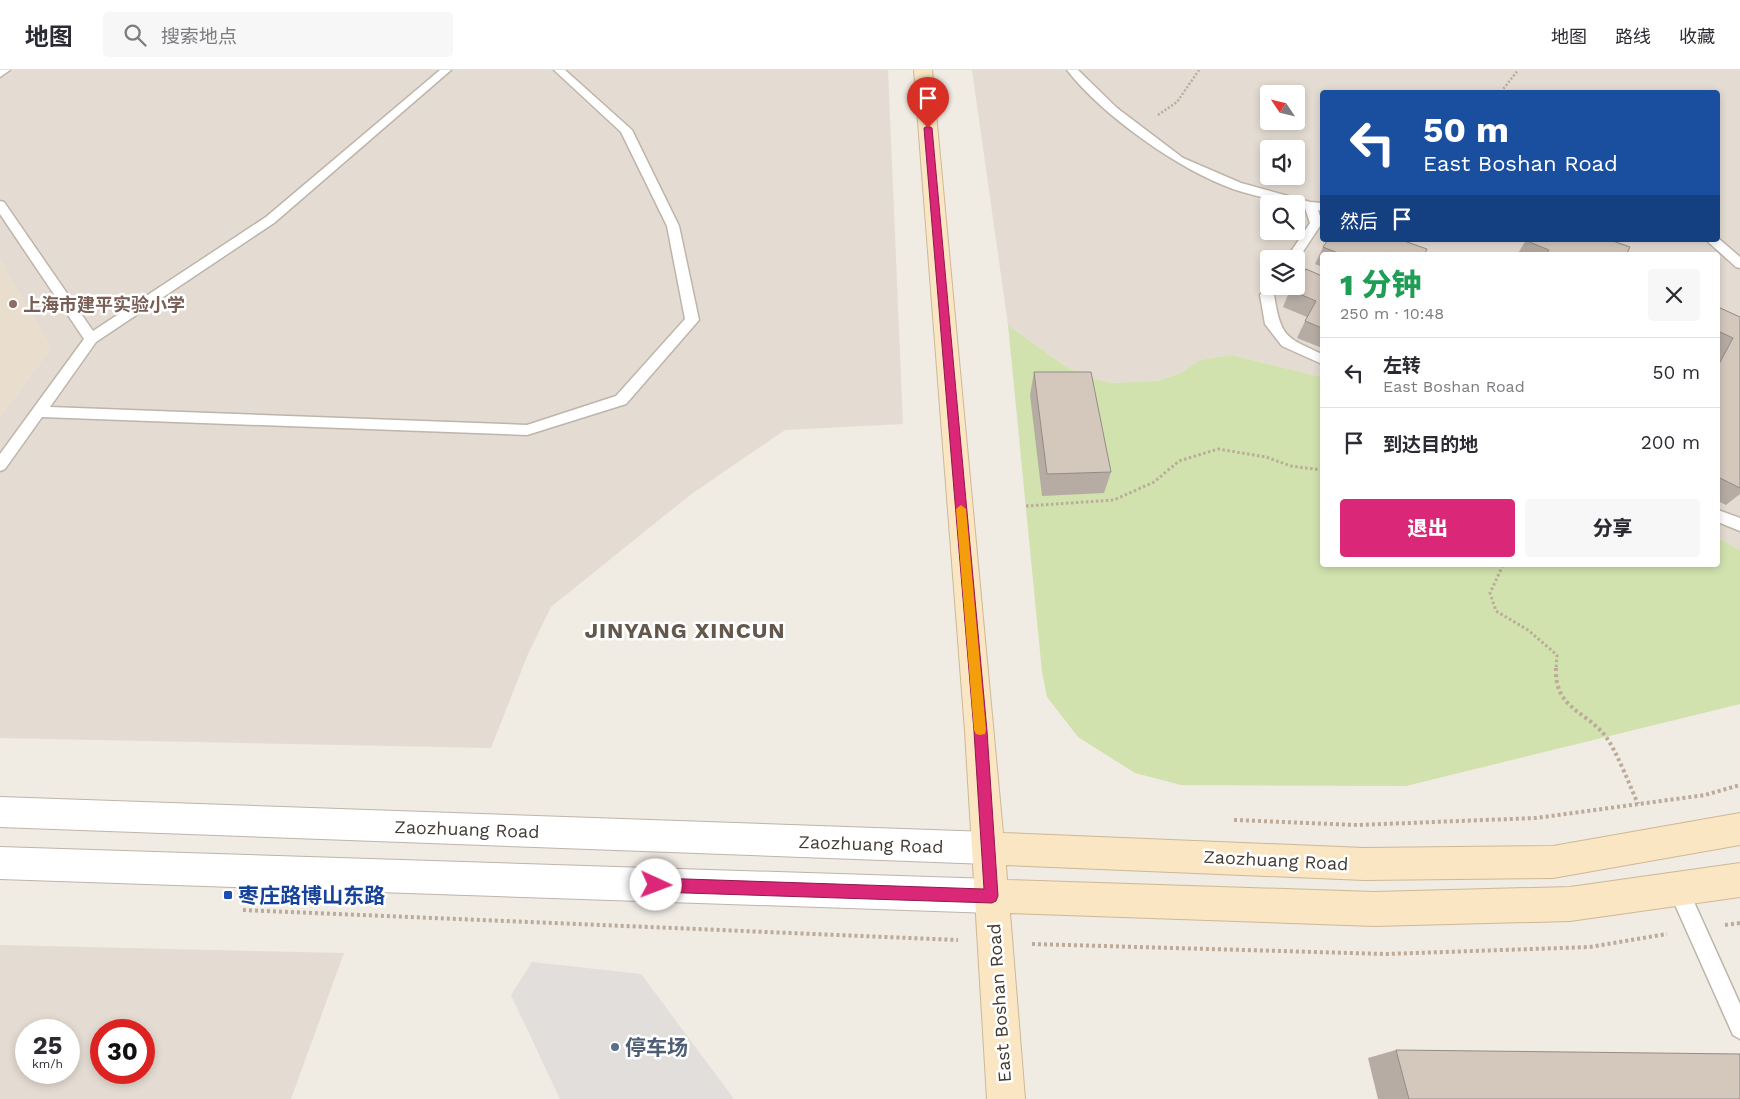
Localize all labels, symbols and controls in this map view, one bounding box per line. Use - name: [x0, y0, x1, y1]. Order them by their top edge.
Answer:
- search box: [103, 12, 453, 57]
- icon: search: [121, 21, 149, 49]
- text: 地图: [25, 23, 73, 51]
- text: 搜索地点: [161, 25, 237, 48]
- text: 地图: [1551, 26, 1587, 47]
- text: 路线: [1615, 26, 1651, 47]
- text: 收藏: [1679, 26, 1715, 47]
- pin: [907, 77, 949, 128]
- icon: arrive: [914, 84, 942, 112]
- north arrow: [1260, 85, 1305, 130]
- map controls: [1260, 85, 1305, 295]
- text: 50 m: [1423, 109, 1509, 151]
- icon: left: [1340, 110, 1405, 175]
- button: sound: [1260, 140, 1305, 185]
- text: East Boshan Road: [1423, 151, 1618, 176]
- button: search: [1260, 195, 1305, 240]
- icon: arrive: [1388, 205, 1416, 233]
- text: 然后: [1340, 210, 1378, 233]
- button: layers: [1260, 250, 1305, 295]
- text: 1 分钟: [1340, 267, 1421, 302]
- button: close: [1648, 269, 1700, 321]
- place label: 上海市建平实验小学: [23, 294, 185, 315]
- marker: 上海市建平实验小学: [7, 298, 19, 310]
- text: 250 m · 10:48: [1340, 304, 1444, 323]
- text: 左转: [1383, 354, 1421, 377]
- icon: left: [1340, 359, 1368, 387]
- text: 50 m: [1653, 361, 1700, 384]
- text: East Boshan Road: [1383, 377, 1525, 396]
- icon: arrive: [1340, 429, 1368, 457]
- text: 200 m: [1641, 431, 1700, 454]
- text: 到达目的地: [1383, 433, 1478, 456]
- button: 退出: [1340, 499, 1515, 557]
- button: 分享: [1525, 499, 1700, 557]
- district label: JINYANG XINCUN: [584, 618, 786, 643]
- street label: Zaozhuang Road: [394, 816, 540, 842]
- street label: Zaozhuang Road: [798, 831, 944, 857]
- street label: Zaozhuang Road: [1203, 846, 1349, 874]
- position arrow: [629, 858, 681, 910]
- place label: 枣庄路博山东路: [238, 883, 385, 908]
- marker: 枣庄路博山东路: [222, 889, 234, 901]
- street label: East Boshan Road: [983, 923, 1015, 1083]
- speed limit sign: 30: [90, 1019, 155, 1084]
- text: 25: [33, 1031, 62, 1060]
- place label: 停车场: [625, 1035, 688, 1060]
- marker: 停车场: [609, 1041, 621, 1053]
- text: km/h: [32, 1057, 63, 1071]

